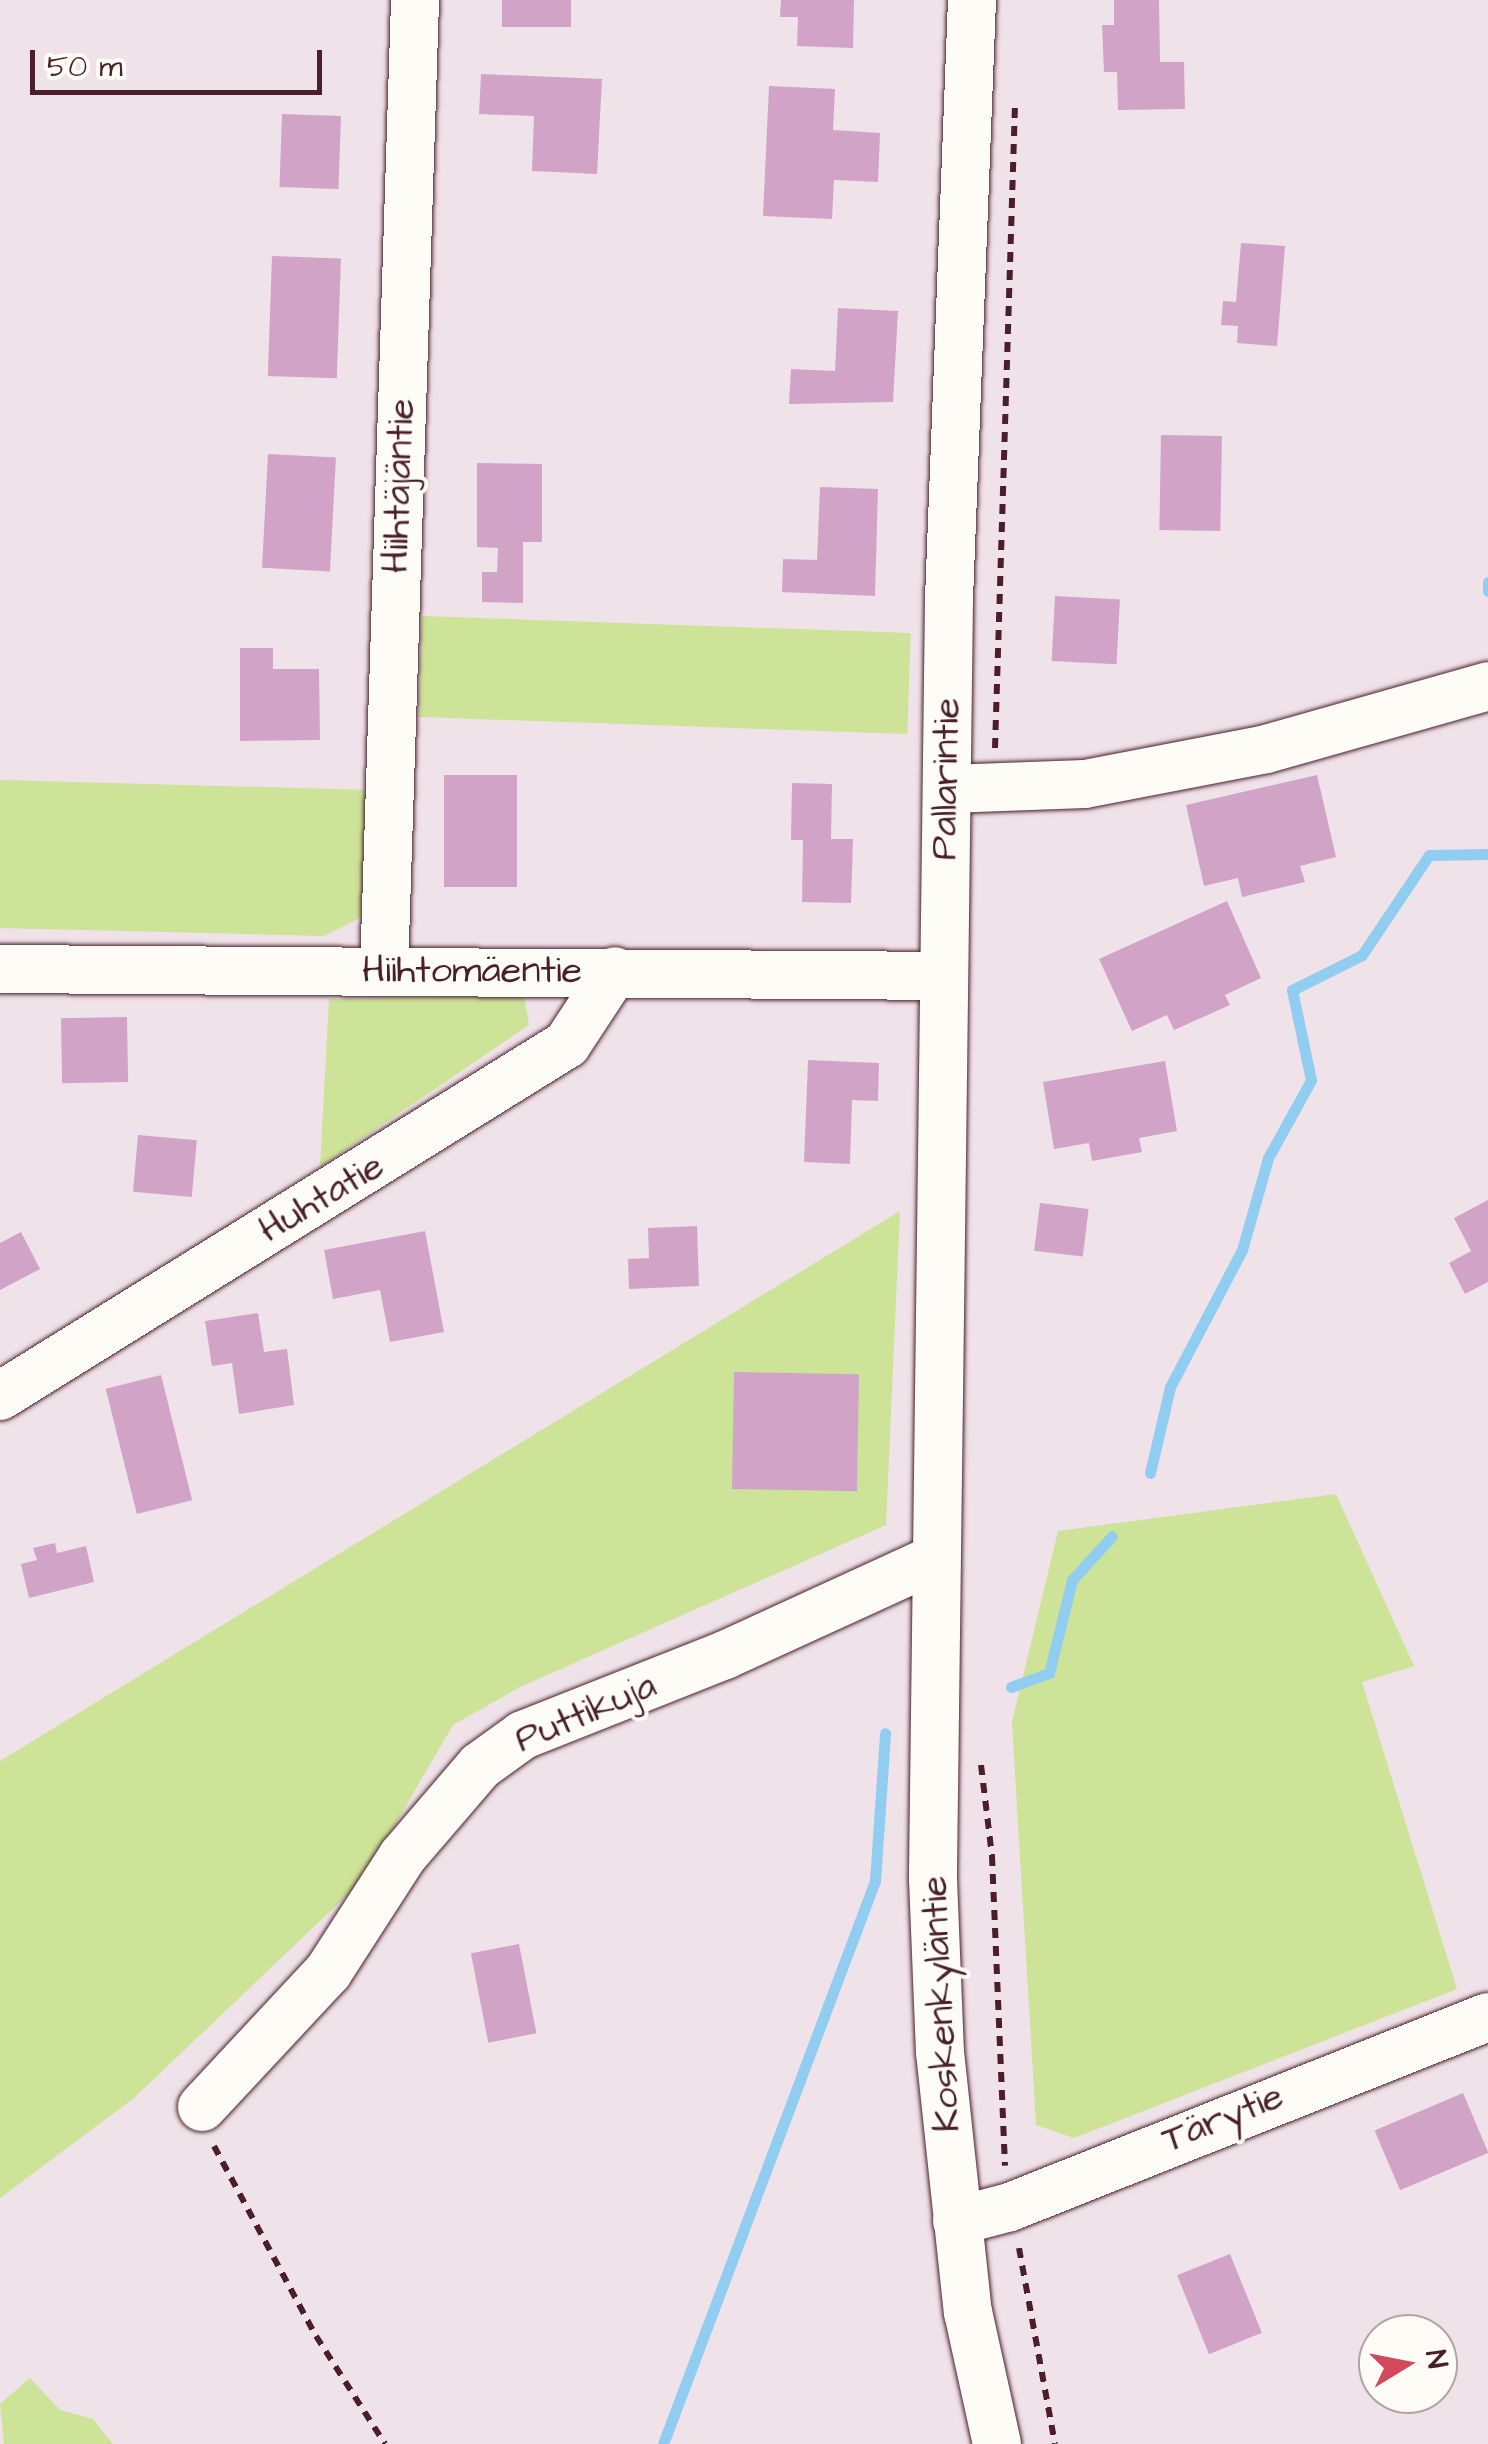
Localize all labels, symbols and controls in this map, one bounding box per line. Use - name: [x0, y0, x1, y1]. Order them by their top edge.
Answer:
- scale bar: [35, 30, 328, 92]
- text: 50 m: [47, 46, 123, 88]
- street label: Hiihtäjäntie: [374, 398, 426, 574]
- street label: Pallarintie: [923, 697, 971, 861]
- street label: Hiihtomäentie: [362, 949, 582, 995]
- street label: Huhtatie: [251, 1144, 393, 1254]
- street label: Puttikuja: [509, 1664, 663, 1764]
- street label: Koskenkyläntie: [913, 1875, 971, 2133]
- street label: Tärytie: [1156, 2074, 1290, 2164]
- north arrow: [1358, 2314, 1458, 2414]
- text: N: [1415, 2347, 1457, 2371]

